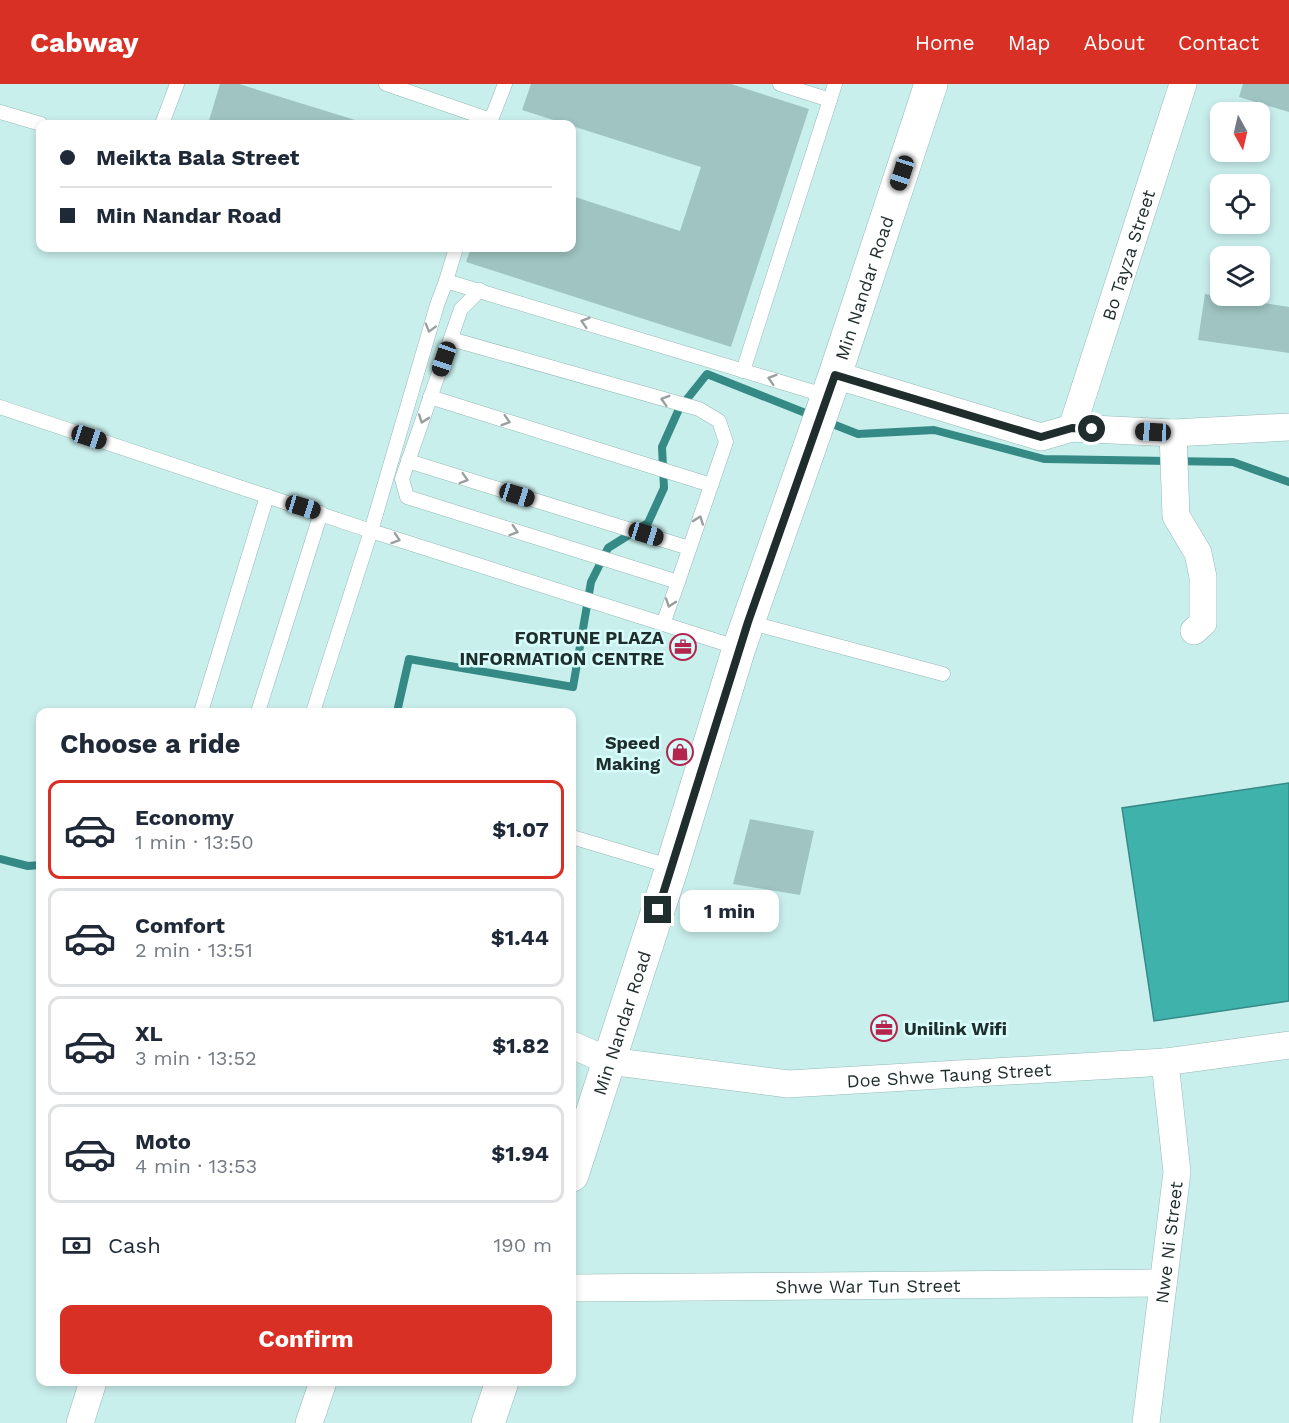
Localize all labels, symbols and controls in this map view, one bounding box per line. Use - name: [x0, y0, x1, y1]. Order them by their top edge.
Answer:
- text: Cabway: [30, 26, 139, 59]
- text: Home: [915, 30, 975, 55]
- text: Map: [1008, 30, 1051, 55]
- text: About: [1084, 30, 1145, 55]
- text: Contact: [1178, 30, 1259, 55]
- north arrow: [1210, 102, 1270, 162]
- map controls: [1210, 102, 1270, 306]
- text: Meikta Bala Street: [96, 145, 299, 170]
- car: [888, 153, 916, 193]
- button: locate: [1210, 174, 1270, 234]
- street label: Bo Tayza Street: [1097, 186, 1159, 323]
- text: Min Nandar Road: [96, 203, 281, 228]
- street label: Min Nandar Road: [830, 213, 897, 363]
- button: layers: [1210, 246, 1270, 306]
- one-way arrow: [580, 317, 591, 330]
- one-way arrow: [425, 323, 437, 333]
- car: [430, 339, 458, 379]
- one-way arrow: [767, 374, 778, 386]
- one-way arrow: [660, 395, 671, 407]
- one-way arrow: [418, 413, 431, 424]
- one-way arrow: [500, 414, 511, 426]
- route start: [1078, 415, 1105, 442]
- car: [1135, 422, 1171, 442]
- car: [69, 423, 109, 451]
- one-way arrow: [458, 472, 469, 484]
- car: [497, 481, 537, 509]
- car: [283, 493, 323, 521]
- one-way arrow: [692, 515, 704, 526]
- car: [626, 520, 666, 548]
- one-way arrow: [509, 524, 519, 536]
- one-way arrow: [390, 531, 401, 544]
- one-way arrow: [665, 597, 678, 608]
- place label: FORTUNE PLAZA INFORMATION CENTRE: [460, 627, 665, 669]
- office icon: FORTUNE PLAZA INFORMATION CENTRE: [668, 632, 698, 662]
- text: Choose a ride: [60, 728, 240, 760]
- place label: Speed Making: [596, 732, 661, 774]
- shop icon: Speed Making: [665, 737, 695, 767]
- icon: car: [63, 803, 117, 857]
- text: Economy: [135, 805, 234, 830]
- text: $1.07: [492, 817, 549, 842]
- text: 1 min · 13:50: [135, 830, 254, 854]
- callout: 1 min: [679, 889, 778, 931]
- route end: [644, 896, 671, 923]
- text: 1 min: [704, 899, 755, 923]
- icon: car: [63, 911, 117, 965]
- text: Comfort: [135, 913, 225, 938]
- text: $1.44: [491, 925, 549, 950]
- text: 2 min · 13:51: [135, 938, 253, 962]
- street label: Min Nandar Road: [588, 948, 655, 1098]
- office icon: Unilink Wifi: [869, 1013, 899, 1043]
- place label: Unilink Wifi: [904, 1018, 1007, 1039]
- icon: car: [63, 1019, 117, 1073]
- text: XL: [135, 1021, 163, 1046]
- text: $1.82: [492, 1033, 549, 1058]
- text: 3 min · 13:52: [135, 1046, 257, 1070]
- street label: Doe Shwe Taung Street: [846, 1058, 1052, 1091]
- icon: car: [63, 1127, 117, 1181]
- text: Moto: [135, 1129, 191, 1154]
- text: $1.94: [491, 1141, 549, 1166]
- text: 4 min · 13:53: [135, 1154, 257, 1178]
- street label: Nwe Ni Street: [1150, 1180, 1186, 1305]
- icon: cash: [60, 1229, 93, 1262]
- text: Cash: [108, 1233, 161, 1258]
- text: 190 m: [494, 1233, 552, 1257]
- street label: Shwe War Tun Street: [775, 1274, 961, 1297]
- button: Confirm: [60, 1305, 552, 1374]

